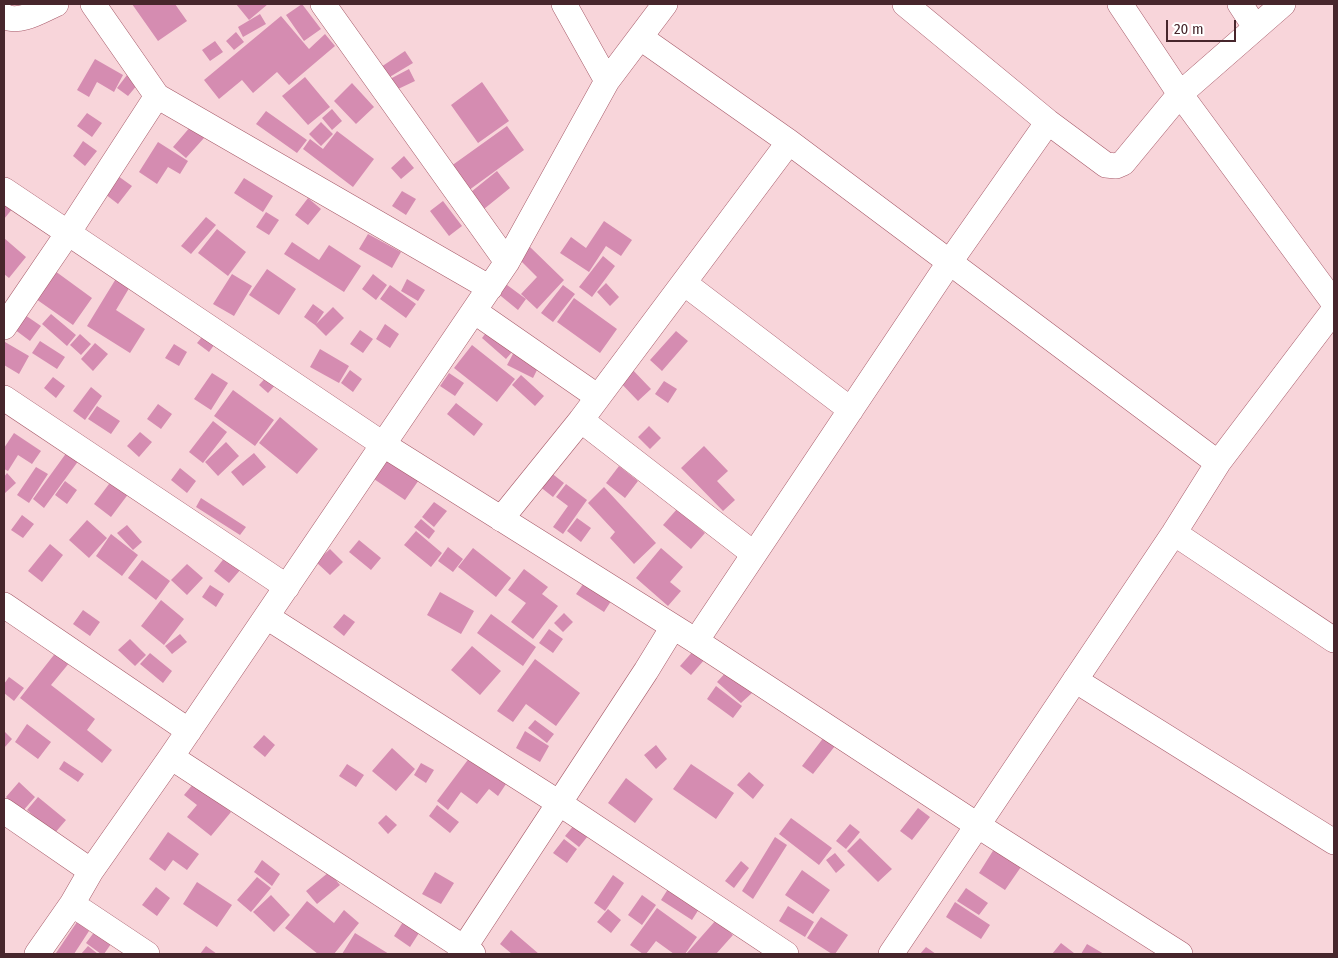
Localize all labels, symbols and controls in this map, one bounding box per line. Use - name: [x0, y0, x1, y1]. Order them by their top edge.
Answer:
- scale bar: [1168, 10, 1238, 42]
- text: 20 m: [1174, 20, 1204, 38]

